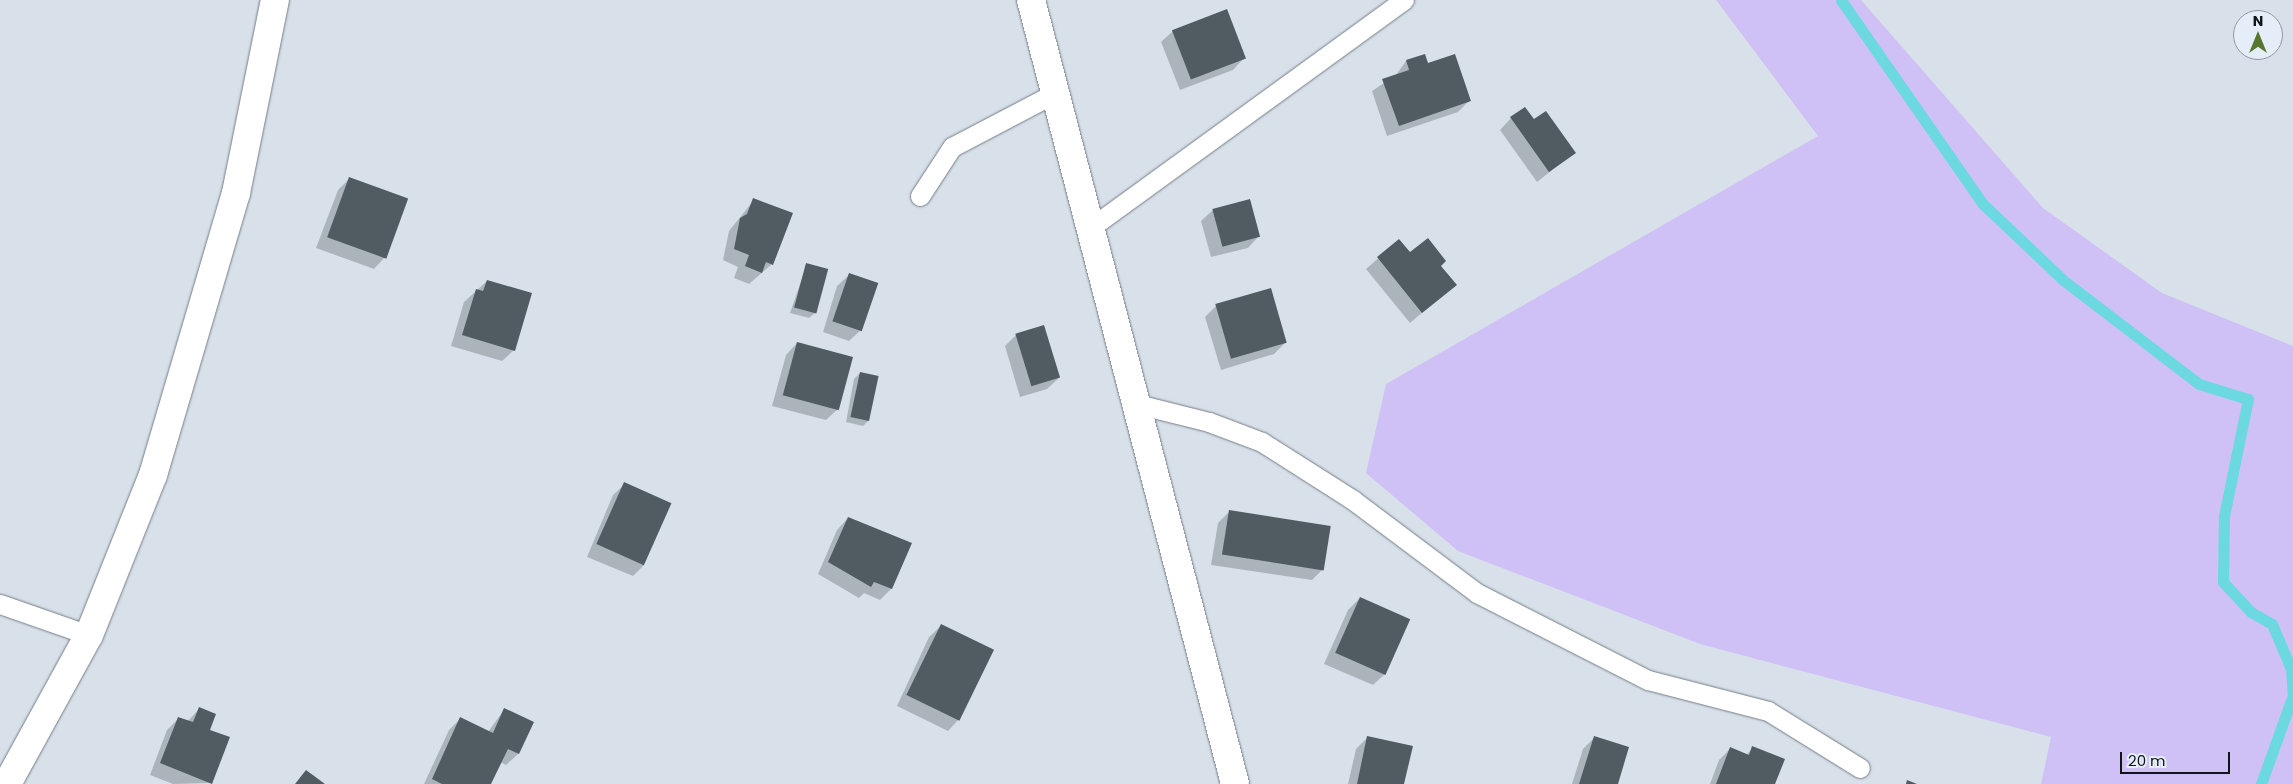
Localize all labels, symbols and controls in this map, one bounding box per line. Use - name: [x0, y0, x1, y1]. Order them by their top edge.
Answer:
- north arrow: [2233, 10, 2283, 60]
- text: N: [2253, 11, 2263, 31]
- scale bar: [2123, 742, 2233, 774]
- text: 20 m: [2128, 750, 2166, 771]

